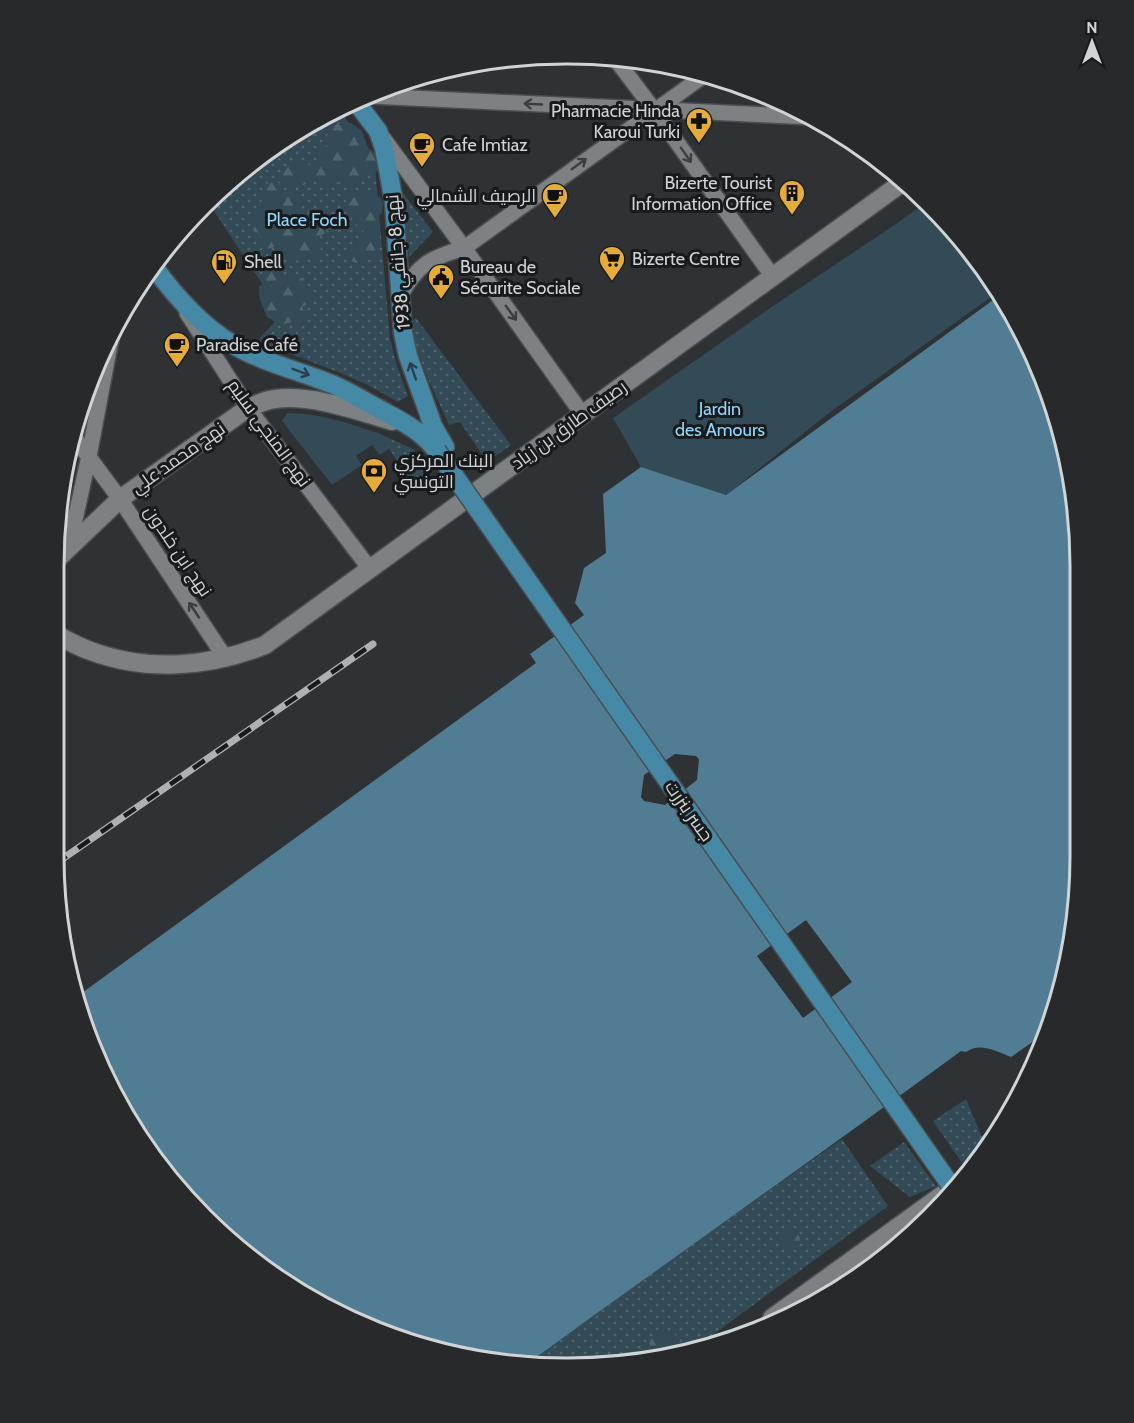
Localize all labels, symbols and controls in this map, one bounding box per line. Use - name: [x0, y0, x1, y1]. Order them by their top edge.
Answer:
- north arrow: [1062, 12, 1122, 72]
- text: N: [1086, 18, 1098, 37]
- one-way arrow: [523, 98, 543, 109]
- place label: Pharmacie Hinda Karoui Turki: [551, 100, 680, 143]
- pharmacy icon: Pharmacie Hinda Karoui Turki: [684, 106, 714, 144]
- cafe icon: Cafe Imtiaz: [407, 130, 437, 168]
- place label: Cafe Imtiaz: [442, 134, 528, 156]
- one-way arrow: [680, 147, 692, 163]
- one-way arrow: [571, 158, 587, 171]
- place label: Bizerte Tourist Information Office: [631, 172, 772, 215]
- building icon: Bizerte Tourist Information Office: [777, 178, 807, 216]
- cafe icon: الرصيف الشمالي: [540, 181, 570, 219]
- place label: الرصيف الشمالي: [417, 185, 536, 210]
- street label: نهج 8 جانفي 1938: [381, 193, 418, 330]
- park label: Place Foch: [267, 209, 347, 231]
- supermarket icon: Bizerte Centre: [597, 244, 627, 282]
- fuel station icon: Shell: [209, 247, 239, 285]
- place label: Bizerte Centre: [632, 248, 740, 270]
- place label: Shell: [244, 251, 283, 273]
- place label: Bureau de Sécurite Sociale: [460, 256, 581, 299]
- public building icon: Bureau de Sécurite Sociale: [426, 262, 456, 300]
- one-way arrow: [505, 305, 517, 321]
- cafe icon: Paradise Café: [162, 330, 192, 368]
- place label: Paradise Café: [196, 334, 298, 356]
- one-way arrow: [407, 363, 418, 381]
- one-way arrow: [291, 368, 309, 379]
- street label: نهج المنجي سليم: [220, 375, 315, 493]
- street label: رصيف طارق بن زياد: [507, 376, 632, 475]
- park label: Jardin des Amours: [675, 398, 765, 441]
- street label: نهج محمد علي: [127, 417, 231, 501]
- place label: البنك المركزي التونسي: [394, 450, 493, 495]
- bank icon: البنك المركزي التونسي: [359, 456, 389, 494]
- street label: نهج ابن خلدون: [139, 501, 217, 601]
- one-way arrow: [187, 602, 199, 619]
- street label: جسر بنزرت: [660, 776, 718, 846]

